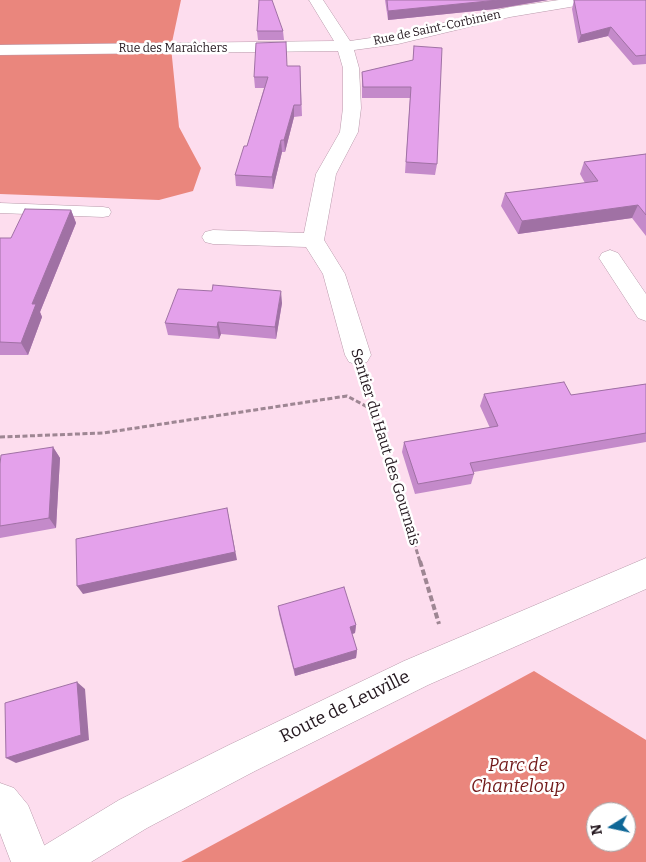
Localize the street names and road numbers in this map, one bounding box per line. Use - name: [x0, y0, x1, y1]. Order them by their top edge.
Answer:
- street label: Rue de Saint-Corbinien: [372, 7, 502, 49]
- street label: Rue des Maraîchers: [119, 42, 227, 56]
- street label: Sentier du Haut des Gournais: [346, 346, 424, 548]
- street label: Route de Leuville: [276, 666, 414, 748]

